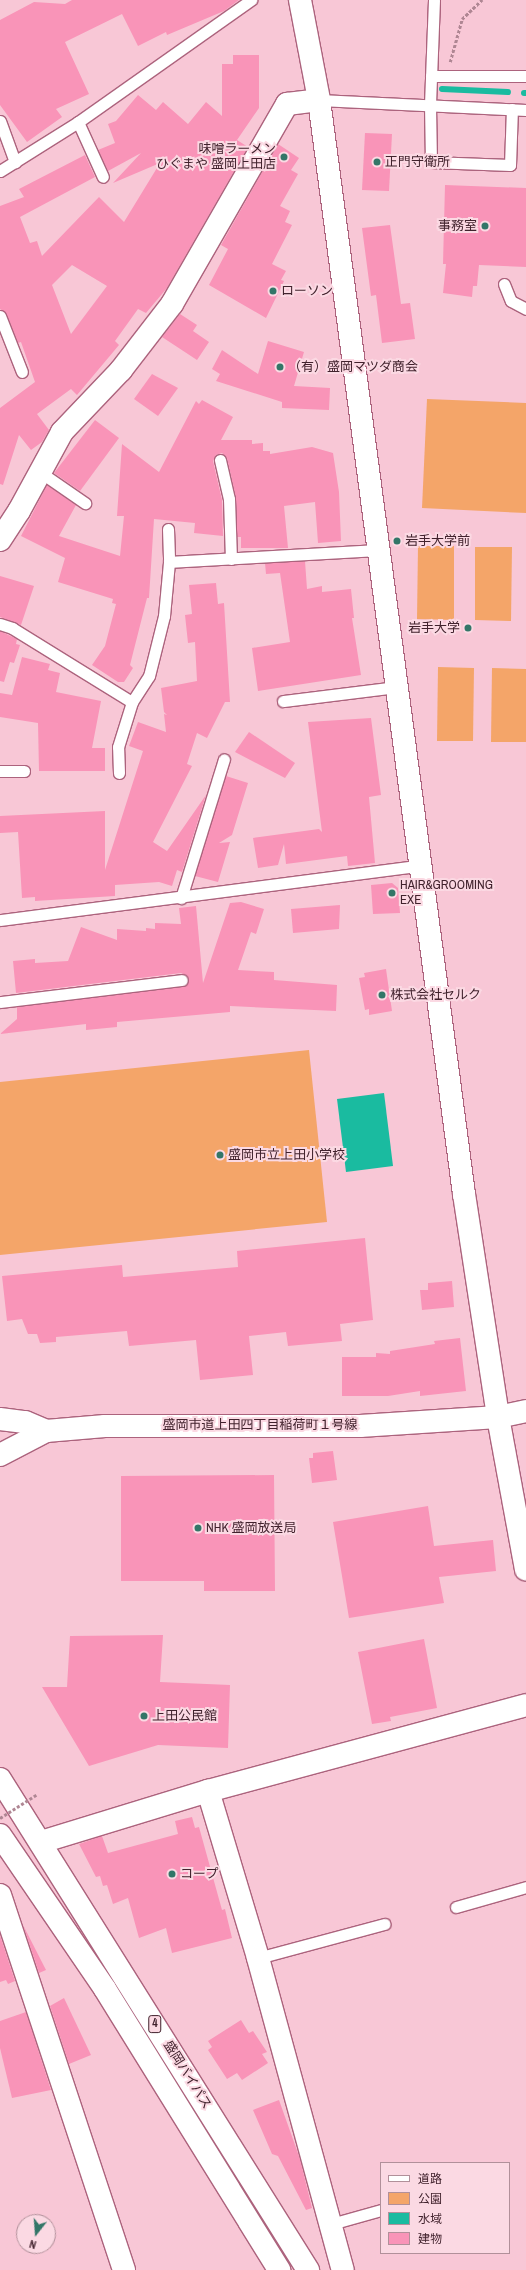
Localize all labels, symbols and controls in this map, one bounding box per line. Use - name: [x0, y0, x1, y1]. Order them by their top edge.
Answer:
- place label: 味噌ラーメン ひぐまや 盛岡上田店: [156, 142, 276, 173]
- marker: 味噌ラーメン ひぐまや 盛岡上田店: [279, 152, 289, 162]
- place label: 正門守衛所: [385, 154, 450, 170]
- marker: 正門守衛所: [372, 157, 382, 167]
- place label: 事務室: [438, 218, 477, 234]
- marker: 事務室: [480, 221, 490, 231]
- place label: ローソン: [281, 283, 333, 299]
- marker: ローソン: [268, 286, 278, 296]
- place label: （有）盛岡マツダ商会: [288, 359, 418, 375]
- marker: （有）盛岡マツダ商会: [275, 362, 285, 372]
- place label: 岩手大学前: [405, 533, 470, 549]
- marker: 岩手大学前: [392, 536, 402, 546]
- place label: 岩手大学: [408, 620, 460, 636]
- marker: 岩手大学: [463, 623, 473, 633]
- place label: HAIR&GROOMING EXE: [400, 878, 493, 909]
- marker: HAIR&GROOMING EXE: [387, 888, 397, 898]
- place label: 株式会社セルク: [390, 987, 481, 1003]
- marker: 株式会社セルク: [377, 990, 387, 1000]
- place label: 盛岡市立上田小学校: [228, 1147, 345, 1163]
- marker: 盛岡市立上田小学校: [215, 1150, 225, 1160]
- street label: 盛岡市道上田四丁目稲荷町１号線: [163, 1417, 357, 1433]
- place label: NHK 盛岡放送局: [206, 1520, 296, 1536]
- marker: NHK 盛岡放送局: [193, 1523, 203, 1533]
- place label: 上田公民館: [152, 1708, 217, 1724]
- marker: 上田公民館: [139, 1711, 149, 1721]
- place label: コープ: [180, 1866, 219, 1882]
- marker: コープ: [167, 1869, 177, 1879]
- road number: 4: [148, 2014, 162, 2034]
- street label: 盛岡バイパス: [160, 2038, 214, 2112]
- legend: [380, 2162, 510, 2254]
- text: 道路: [418, 2171, 442, 2187]
- text: 公園: [418, 2191, 442, 2207]
- text: 水域: [418, 2211, 442, 2227]
- north arrow: [16, 2214, 56, 2254]
- text: 建物: [418, 2231, 442, 2247]
- text: N: [28, 2237, 38, 2252]

